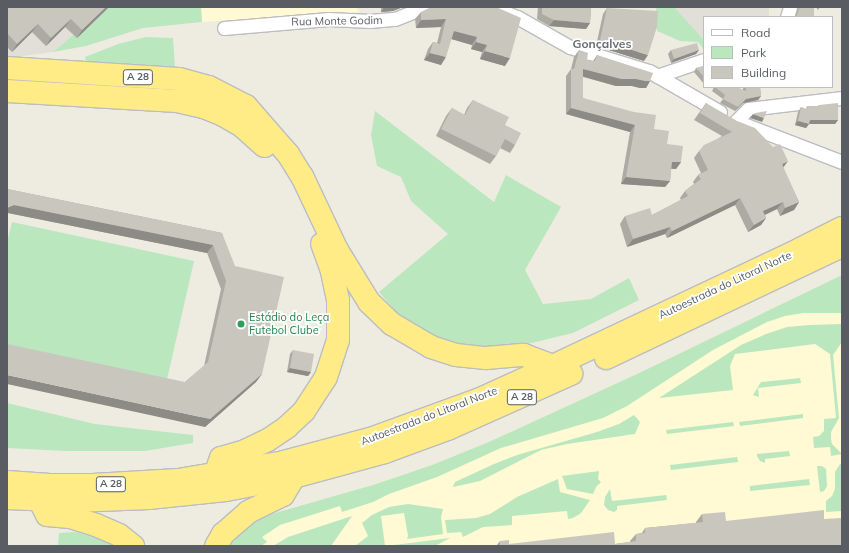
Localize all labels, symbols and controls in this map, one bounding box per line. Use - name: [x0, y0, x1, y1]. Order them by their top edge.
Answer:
- street label: Rua Monte Godim: [291, 14, 383, 28]
- legend: [703, 16, 833, 88]
- text: Road: [741, 25, 770, 40]
- district label: Gonçalves: [573, 37, 631, 51]
- text: Park: [741, 45, 766, 60]
- text: Building: [741, 65, 786, 80]
- road number: A 28: [122, 69, 154, 85]
- street label: Autoestrada do Litoral Norte: [656, 248, 794, 322]
- place label: Estádio do Leça Futebol Clube: [249, 311, 329, 337]
- marker: Estádio do Leça Futebol Clube: [236, 319, 246, 329]
- street label: Autoestrada do Litoral Norte: [359, 384, 499, 448]
- road number: A 28: [506, 389, 538, 405]
- road number: A 28: [95, 476, 127, 492]

